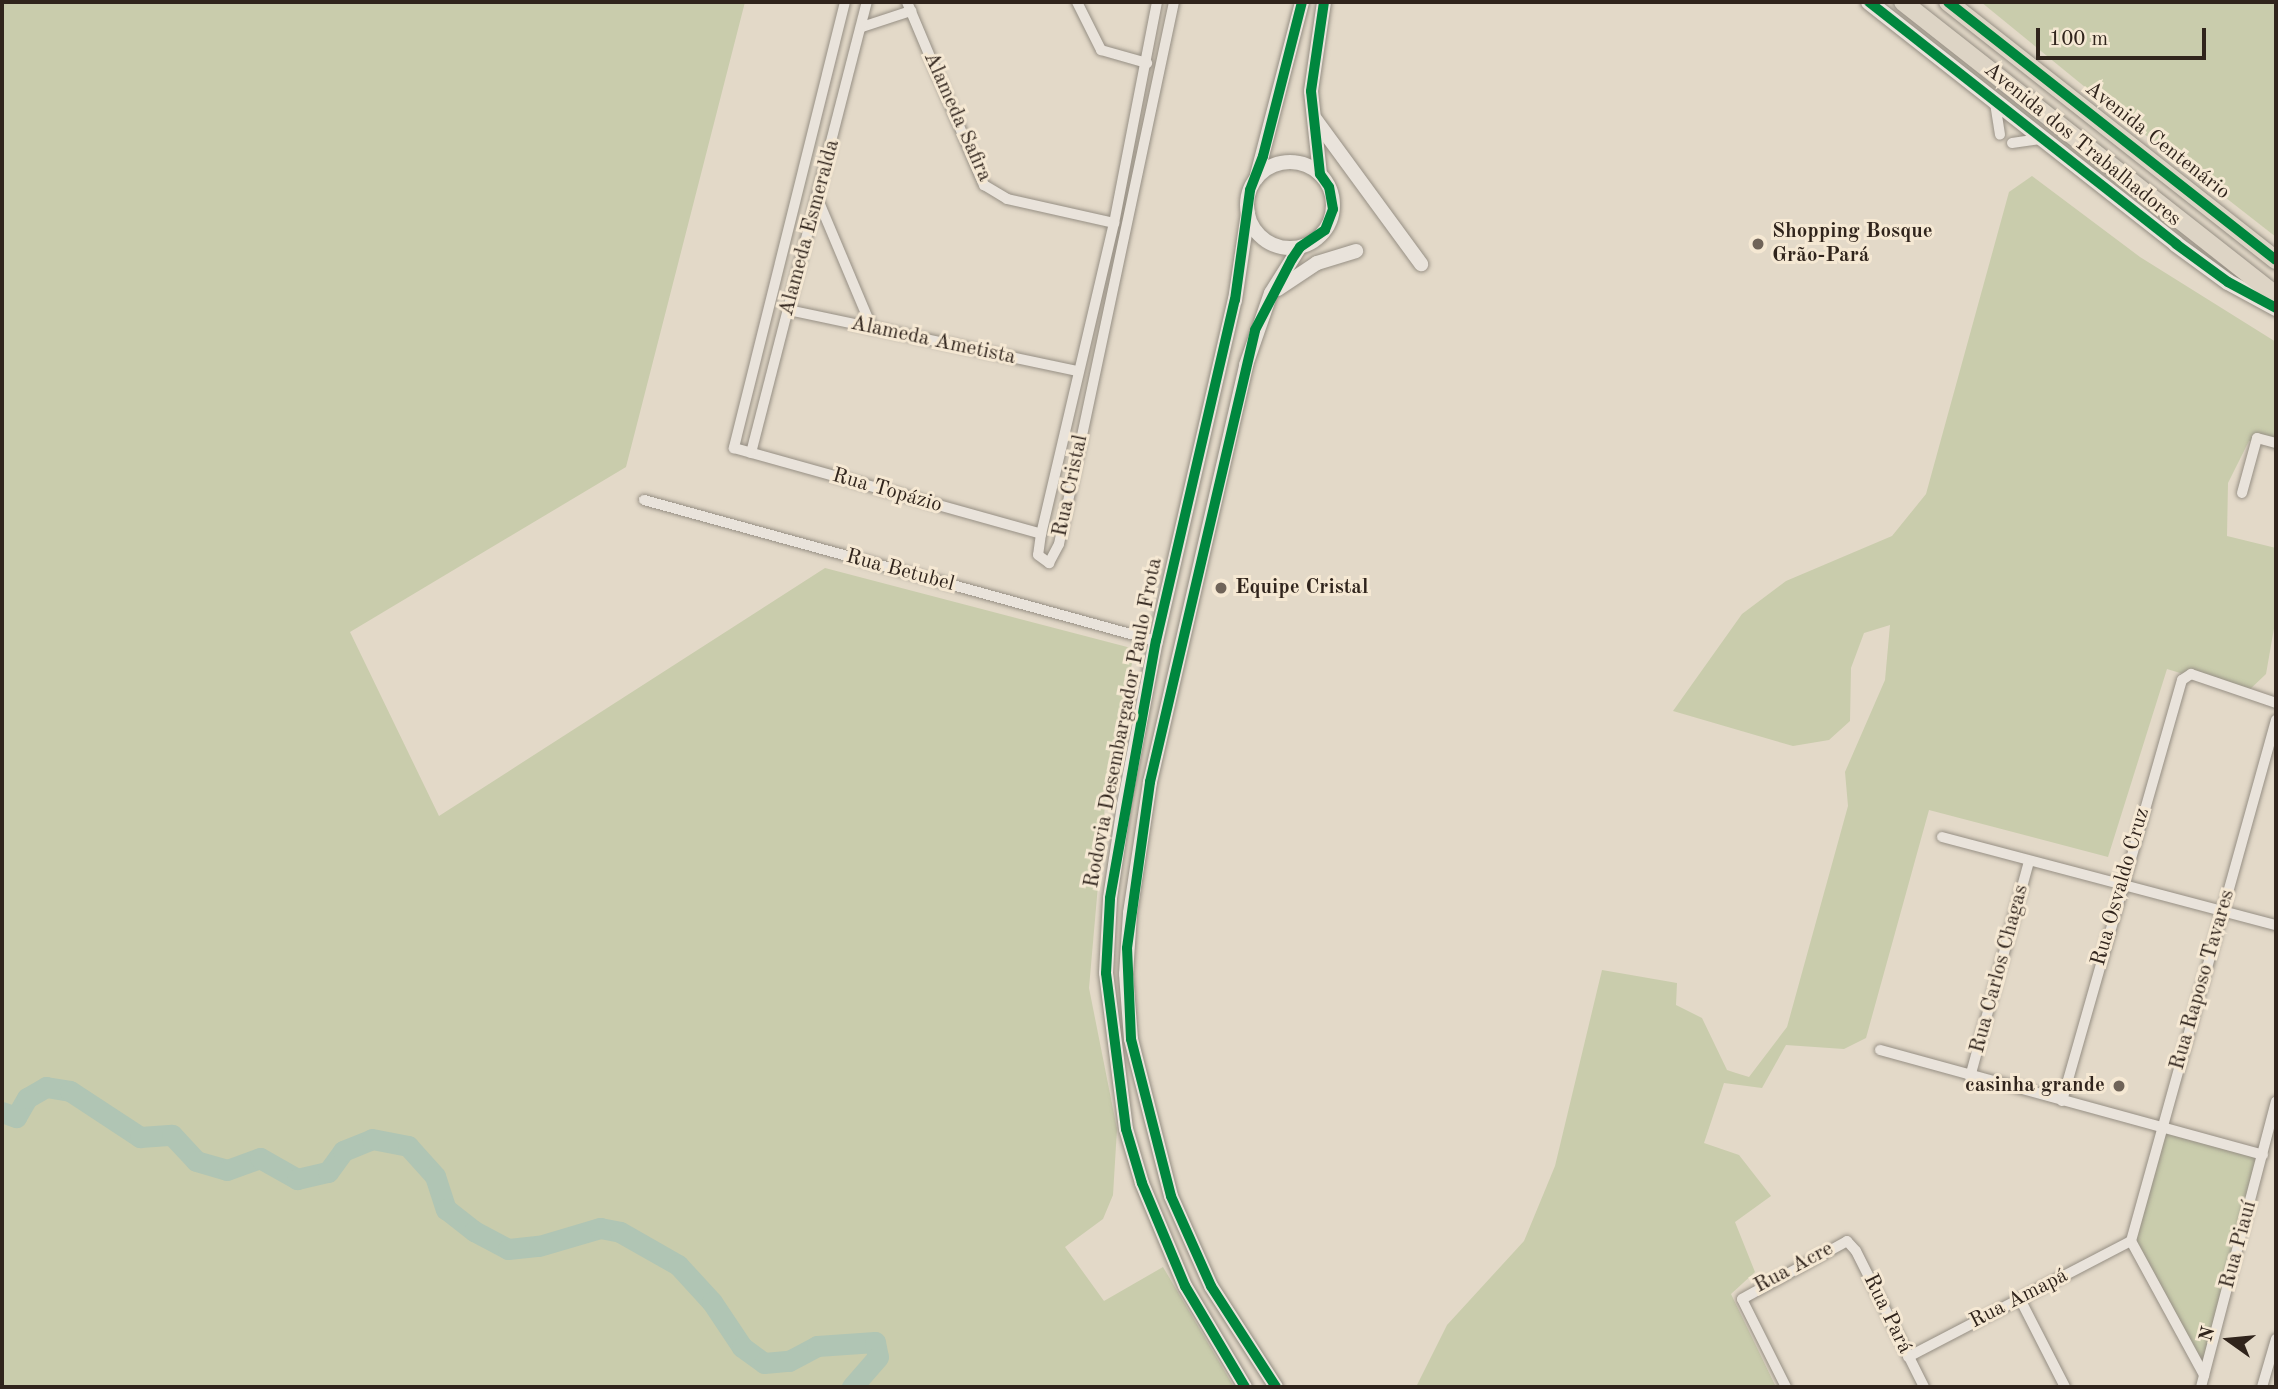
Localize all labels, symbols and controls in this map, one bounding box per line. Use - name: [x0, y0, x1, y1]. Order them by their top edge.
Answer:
- scale bar: [2040, 14, 2210, 58]
- text: 100 m: [2049, 29, 2108, 50]
- street label: Alameda Safira: [917, 48, 997, 186]
- street label: Avenida dos Trabalhadores: [1978, 58, 2186, 232]
- street label: Avenida Centenário: [2079, 77, 2235, 205]
- street label: Alameda Esmeralda: [774, 137, 846, 319]
- place label: Shopping Bosque Grão-Pará: [1772, 219, 1933, 269]
- marker: Shopping Bosque Grão-Pará: [1750, 236, 1766, 252]
- street label: Alameda Ametista: [848, 311, 1018, 371]
- street label: Rua Cristal: [1048, 433, 1094, 539]
- street label: Rua Topázio: [829, 463, 945, 519]
- street label: Rua Betubel: [843, 544, 957, 598]
- street label: Rodovia Desembargador Paulo Frota: [1080, 556, 1168, 890]
- place label: Equipe Cristal: [1235, 575, 1368, 601]
- marker: Equipe Cristal: [1213, 580, 1229, 596]
- street label: Rua Osvaldo Cruz: [2086, 805, 2156, 969]
- street label: Rua Carlos Chagas: [1965, 882, 2035, 1056]
- street label: Rua Raposo Tavares: [2165, 887, 2241, 1073]
- place label: casinha grande: [1965, 1073, 2105, 1099]
- marker: casinha grande: [2111, 1078, 2127, 1094]
- street label: Rua Piauí: [2215, 1198, 2263, 1292]
- street label: Rua Acre: [1750, 1237, 1838, 1299]
- street label: Rua Amapá: [1966, 1264, 2072, 1334]
- street label: Rua Pará: [1857, 1270, 1917, 1358]
- north arrow: [2194, 1305, 2264, 1375]
- text: N: [2197, 1325, 2219, 1344]

